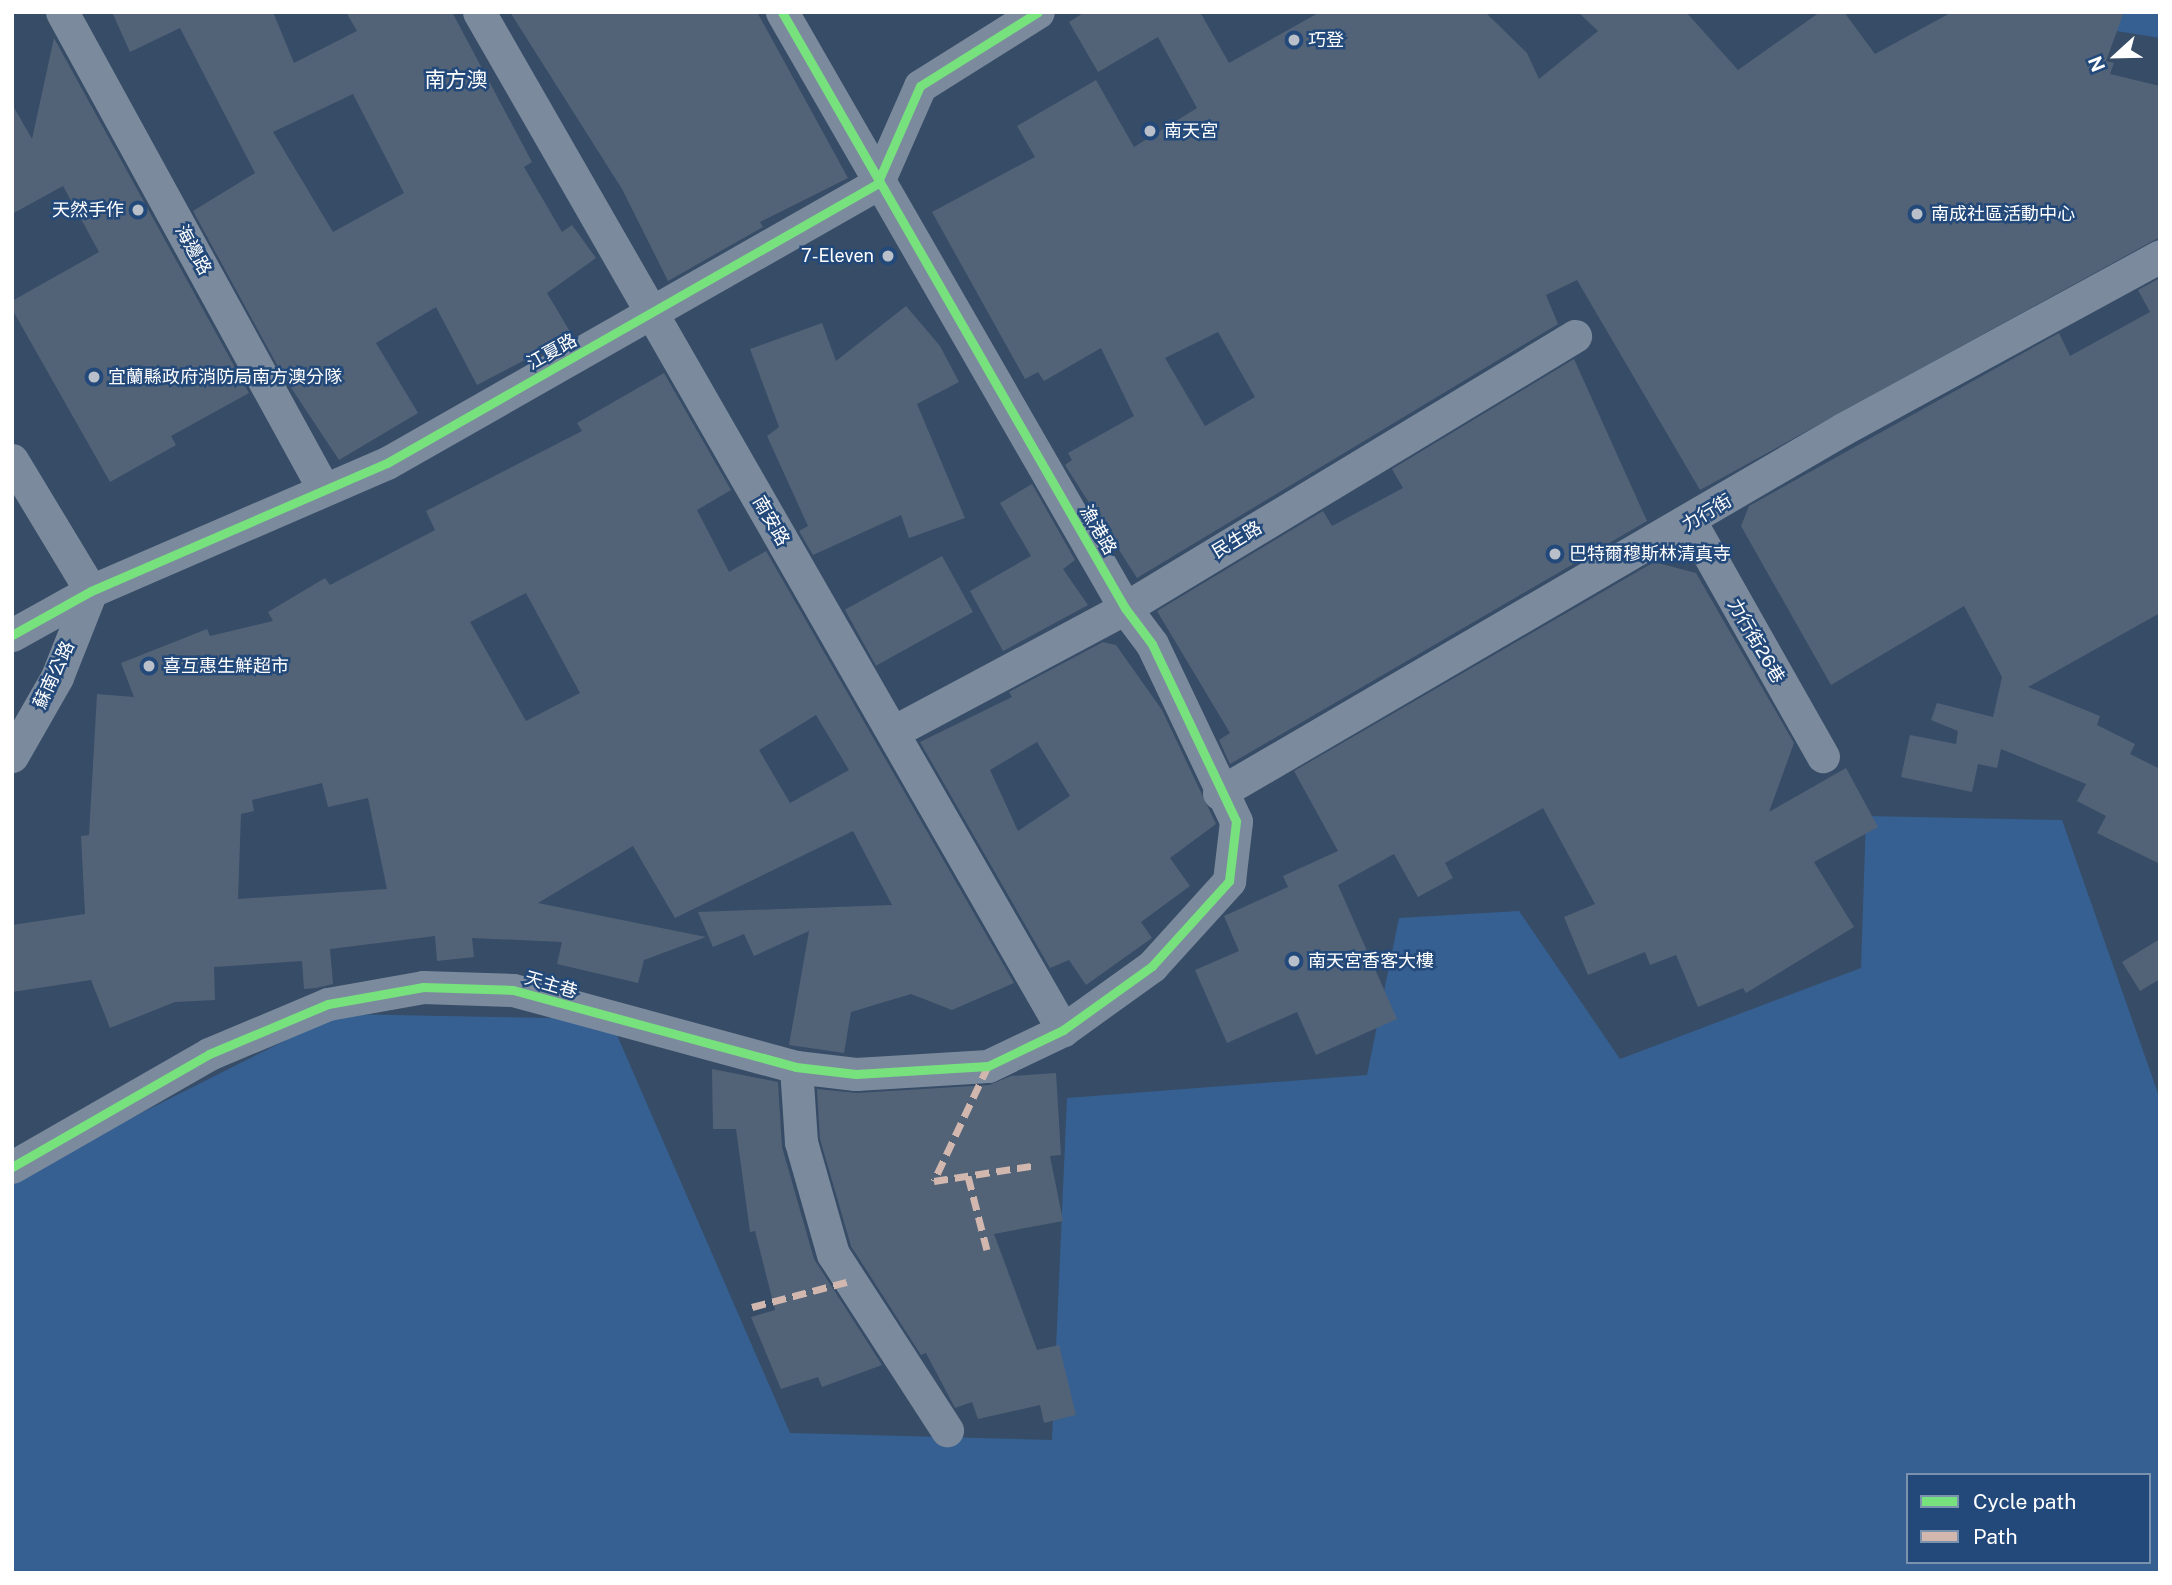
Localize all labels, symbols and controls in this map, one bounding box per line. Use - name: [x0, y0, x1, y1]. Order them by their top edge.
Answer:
- north arrow: [2081, 21, 2151, 91]
- place label: 巧登: [1308, 29, 1344, 51]
- marker: 巧登: [1286, 32, 1302, 48]
- text: N: [2084, 53, 2110, 75]
- district label: 南方澳: [425, 67, 487, 93]
- place label: 南天宮: [1164, 120, 1218, 142]
- marker: 南天宮: [1142, 123, 1158, 139]
- place label: 天然手作: [52, 199, 124, 221]
- marker: 天然手作: [130, 202, 146, 218]
- place label: 南成社區活動中心: [1931, 203, 2075, 225]
- marker: 南成社區活動中心: [1909, 206, 1925, 222]
- street label: 海邊路: [170, 221, 216, 279]
- place label: 7-Eleven: [801, 245, 874, 267]
- marker: 7-Eleven: [880, 248, 896, 264]
- street label: 江夏路: [523, 329, 581, 375]
- place label: 宜蘭縣政府消防局南方澳分隊: [108, 366, 342, 388]
- marker: 宜蘭縣政府消防局南方澳分隊: [86, 369, 102, 385]
- street label: 力行街: [1678, 490, 1736, 536]
- street label: 南安路: [748, 492, 794, 550]
- street label: 漁港路: [1075, 501, 1121, 559]
- street label: 民生路: [1208, 517, 1266, 563]
- place label: 巴特爾穆斯林清真寺: [1569, 543, 1731, 565]
- marker: 巴特爾穆斯林清真寺: [1547, 546, 1563, 562]
- street label: 力行街26巷: [1723, 595, 1789, 687]
- street label: 蘇南公路: [29, 638, 79, 712]
- place label: 喜互惠生鮮超市: [163, 655, 289, 677]
- marker: 喜互惠生鮮超市: [141, 658, 157, 674]
- place label: 南天宮香客大樓: [1308, 950, 1434, 972]
- marker: 南天宮香客大樓: [1286, 953, 1302, 969]
- street label: 天主巷: [522, 967, 580, 1003]
- legend: [1906, 1473, 2151, 1564]
- text: Cycle path: [1973, 1489, 2076, 1514]
- text: Path: [1973, 1524, 2018, 1549]

